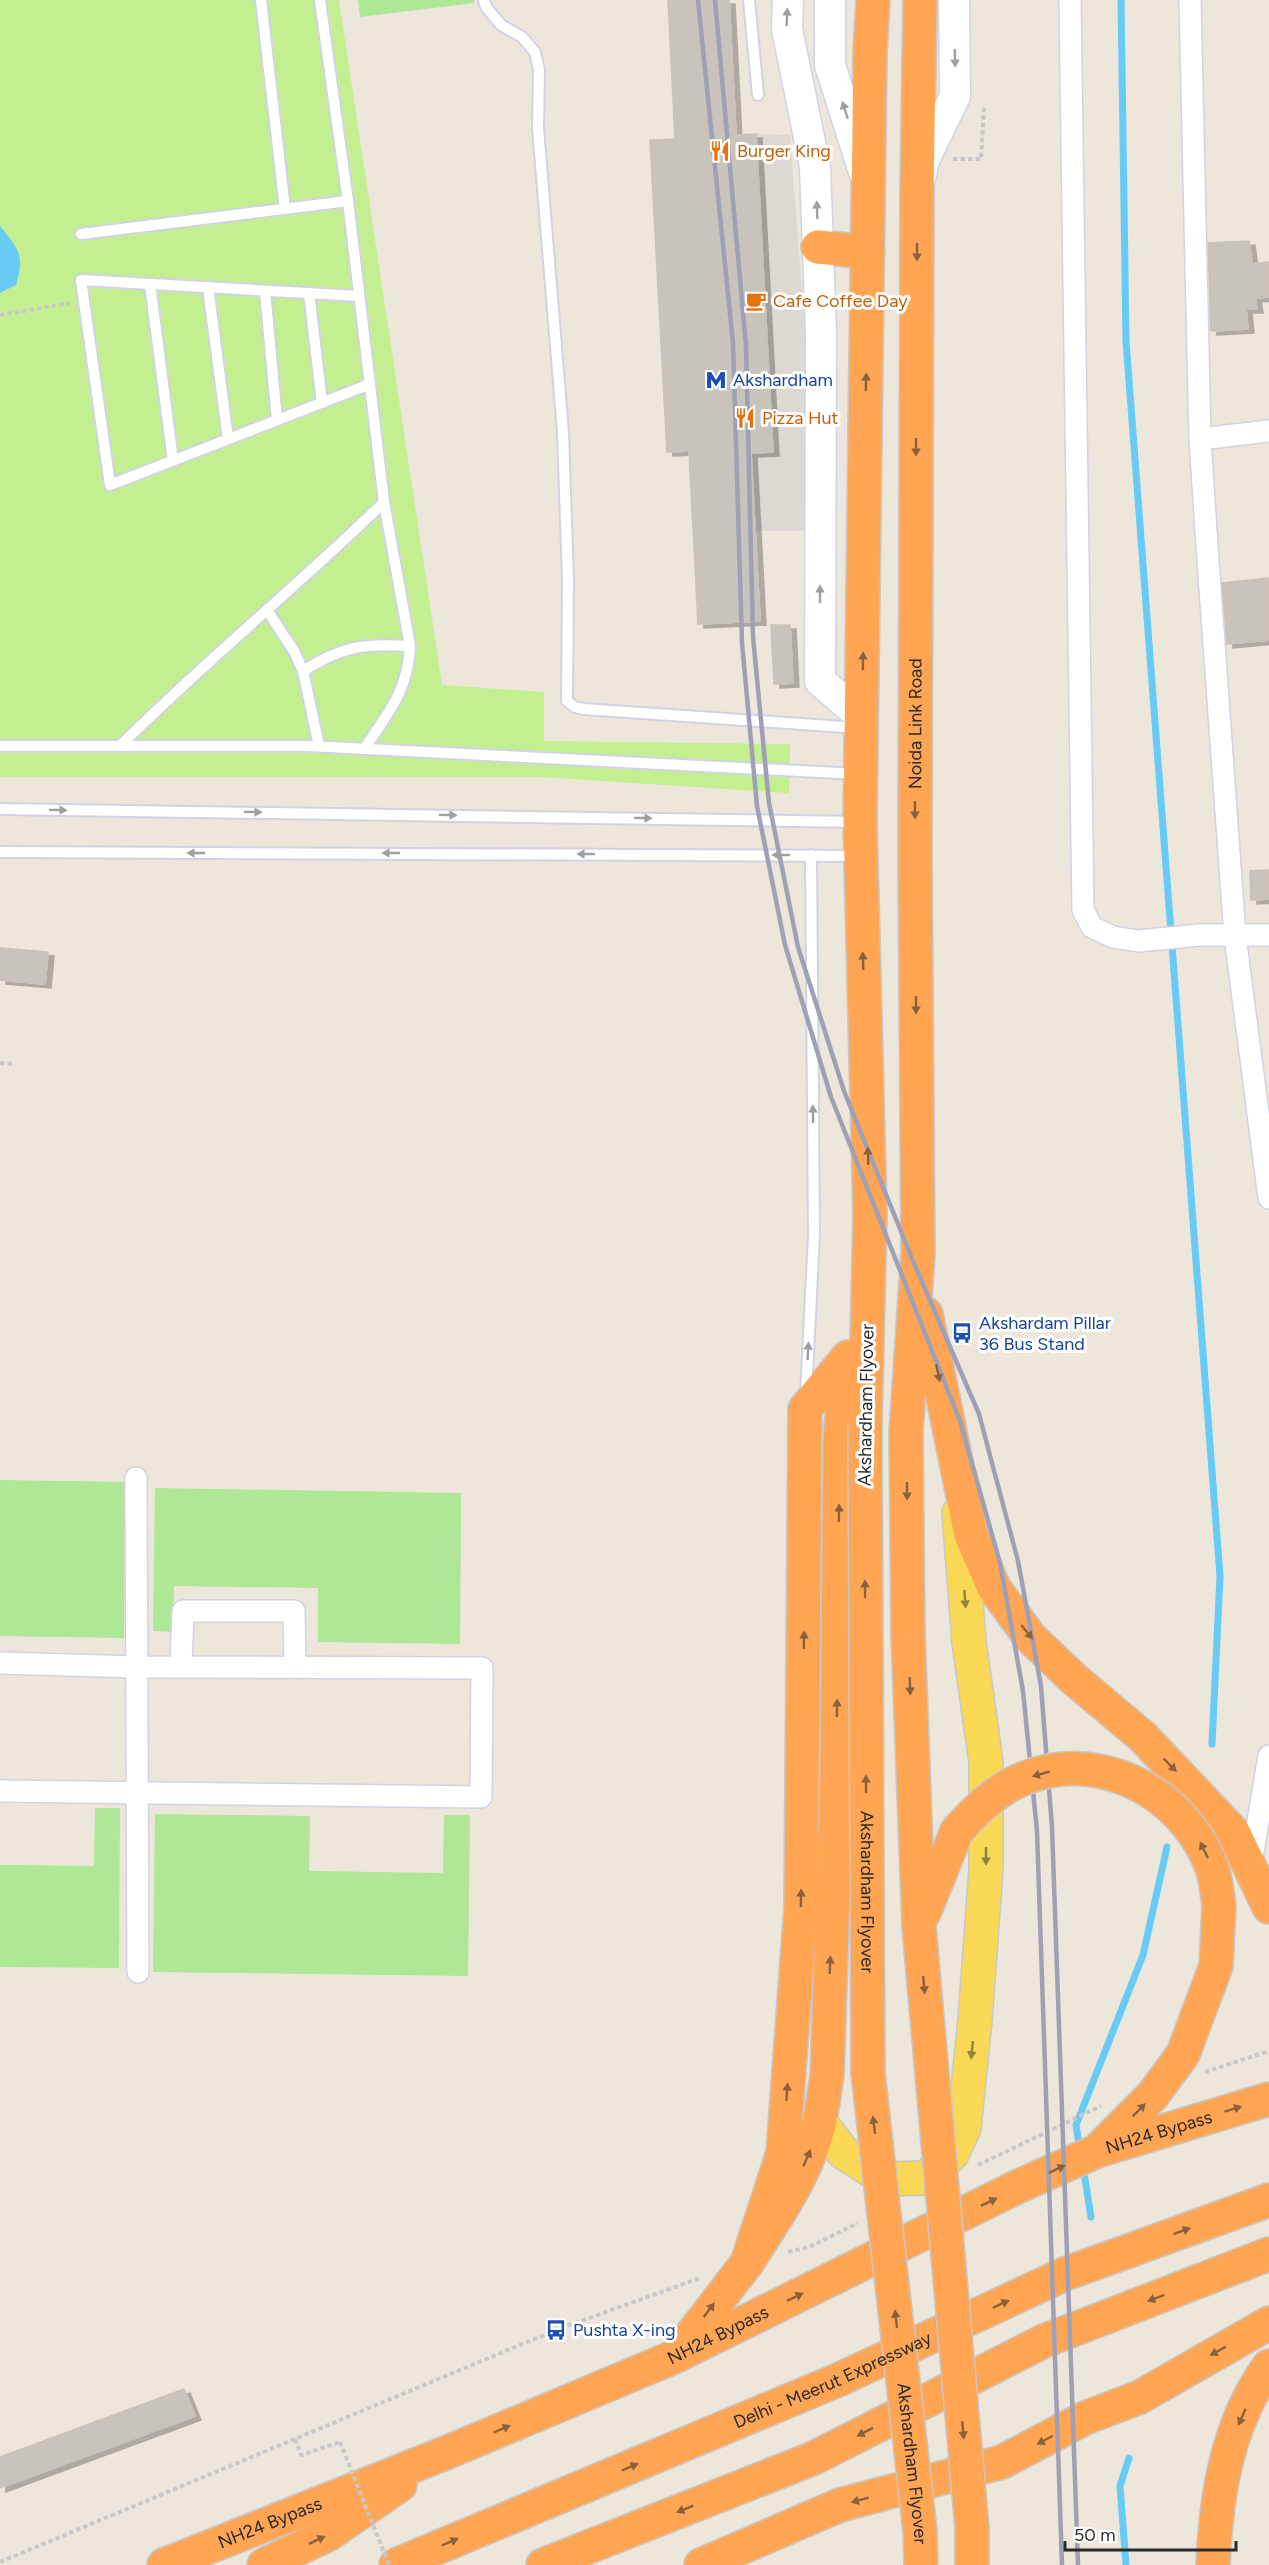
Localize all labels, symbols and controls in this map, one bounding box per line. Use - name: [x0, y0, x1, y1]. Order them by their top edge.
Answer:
- one-way arrow: [783, 8, 792, 27]
- one-way arrow: [950, 49, 960, 68]
- one-way arrow: [840, 101, 849, 119]
- restaurant icon: Burger King: [708, 139, 732, 163]
- place label: Burger King: [737, 140, 831, 162]
- one-way arrow: [812, 200, 821, 219]
- one-way arrow: [912, 243, 922, 262]
- cafe icon: Cafe Coffee Day: [744, 289, 768, 313]
- place label: Cafe Coffee Day: [773, 290, 908, 312]
- metro station icon: Akshardham: [704, 368, 728, 392]
- place label: Akshardham: [733, 369, 833, 391]
- one-way arrow: [861, 373, 871, 392]
- restaurant icon: Pizza Hut: [733, 406, 757, 430]
- place label: Pizza Hut: [762, 407, 838, 429]
- one-way arrow: [911, 438, 921, 457]
- one-way arrow: [815, 584, 825, 603]
- one-way arrow: [858, 652, 867, 671]
- street label: Noida Link Road: [904, 658, 927, 789]
- one-way arrow: [911, 801, 920, 820]
- one-way arrow: [49, 805, 68, 815]
- one-way arrow: [244, 808, 263, 817]
- one-way arrow: [439, 810, 458, 820]
- one-way arrow: [634, 813, 653, 823]
- one-way arrow: [186, 848, 205, 858]
- one-way arrow: [381, 848, 400, 858]
- one-way arrow: [576, 849, 595, 859]
- one-way arrow: [771, 850, 790, 860]
- one-way arrow: [858, 952, 868, 971]
- one-way arrow: [911, 996, 921, 1015]
- one-way arrow: [808, 1105, 818, 1124]
- one-way arrow: [864, 1147, 873, 1166]
- place label: Akshardam Pillar 36 Bus Stand: [979, 1312, 1111, 1355]
- bus stop icon: Akshardam Pillar 36 Bus Stand: [950, 1321, 974, 1345]
- street label: Akshardham Flyover: [854, 1324, 878, 1486]
- one-way arrow: [803, 1341, 813, 1360]
- one-way arrow: [934, 1363, 943, 1382]
- one-way arrow: [902, 1482, 912, 1501]
- one-way arrow: [834, 1503, 844, 1522]
- one-way arrow: [860, 1579, 870, 1598]
- one-way arrow: [961, 1590, 970, 1609]
- one-way arrow: [1021, 1625, 1033, 1640]
- one-way arrow: [799, 1630, 809, 1649]
- one-way arrow: [905, 1677, 915, 1696]
- one-way arrow: [832, 1698, 842, 1717]
- one-way arrow: [1163, 1757, 1177, 1771]
- one-way arrow: [1032, 1770, 1050, 1779]
- one-way arrow: [861, 1774, 871, 1793]
- street label: Akshardham Flyover: [856, 1811, 879, 1973]
- one-way arrow: [1199, 1841, 1208, 1858]
- one-way arrow: [981, 1846, 991, 1865]
- one-way arrow: [796, 1888, 806, 1907]
- one-way arrow: [826, 1956, 835, 1975]
- one-way arrow: [919, 1975, 929, 1994]
- one-way arrow: [967, 2041, 977, 2060]
- one-way arrow: [783, 2083, 792, 2102]
- one-way arrow: [1131, 2103, 1145, 2117]
- one-way arrow: [1224, 2104, 1242, 2113]
- street label: NH24 Bypass: [1103, 2106, 1215, 2159]
- one-way arrow: [869, 2116, 878, 2135]
- one-way arrow: [803, 2149, 812, 2166]
- one-way arrow: [1049, 2165, 1066, 2174]
- one-way arrow: [980, 2197, 997, 2206]
- one-way arrow: [1173, 2226, 1191, 2236]
- one-way arrow: [786, 2293, 804, 2303]
- one-way arrow: [1147, 2294, 1165, 2303]
- one-way arrow: [992, 2299, 1010, 2309]
- street label: NH24 Bypass: [664, 2301, 772, 2369]
- one-way arrow: [703, 2303, 715, 2318]
- one-way arrow: [891, 2309, 901, 2328]
- bus stop icon: Pushta X-ing: [544, 2318, 568, 2342]
- place label: Pushta X-ing: [573, 2319, 676, 2341]
- street label: Delhi - Meerut Expressway: [730, 2327, 935, 2433]
- one-way arrow: [1209, 2346, 1226, 2356]
- street label: Akshardham Flyover: [892, 2382, 931, 2545]
- one-way arrow: [1237, 2408, 1246, 2426]
- one-way arrow: [958, 2420, 968, 2439]
- one-way arrow: [494, 2424, 512, 2434]
- one-way arrow: [856, 2427, 873, 2437]
- one-way arrow: [1036, 2435, 1053, 2445]
- one-way arrow: [622, 2462, 640, 2472]
- street label: NH24 Bypass: [215, 2492, 325, 2553]
- one-way arrow: [851, 2496, 869, 2505]
- one-way arrow: [676, 2504, 694, 2514]
- scale bar: [1065, 2514, 1236, 2552]
- text: 50 m: [1074, 2524, 1116, 2546]
- one-way arrow: [308, 2535, 325, 2544]
- one-way arrow: [442, 2537, 460, 2547]

